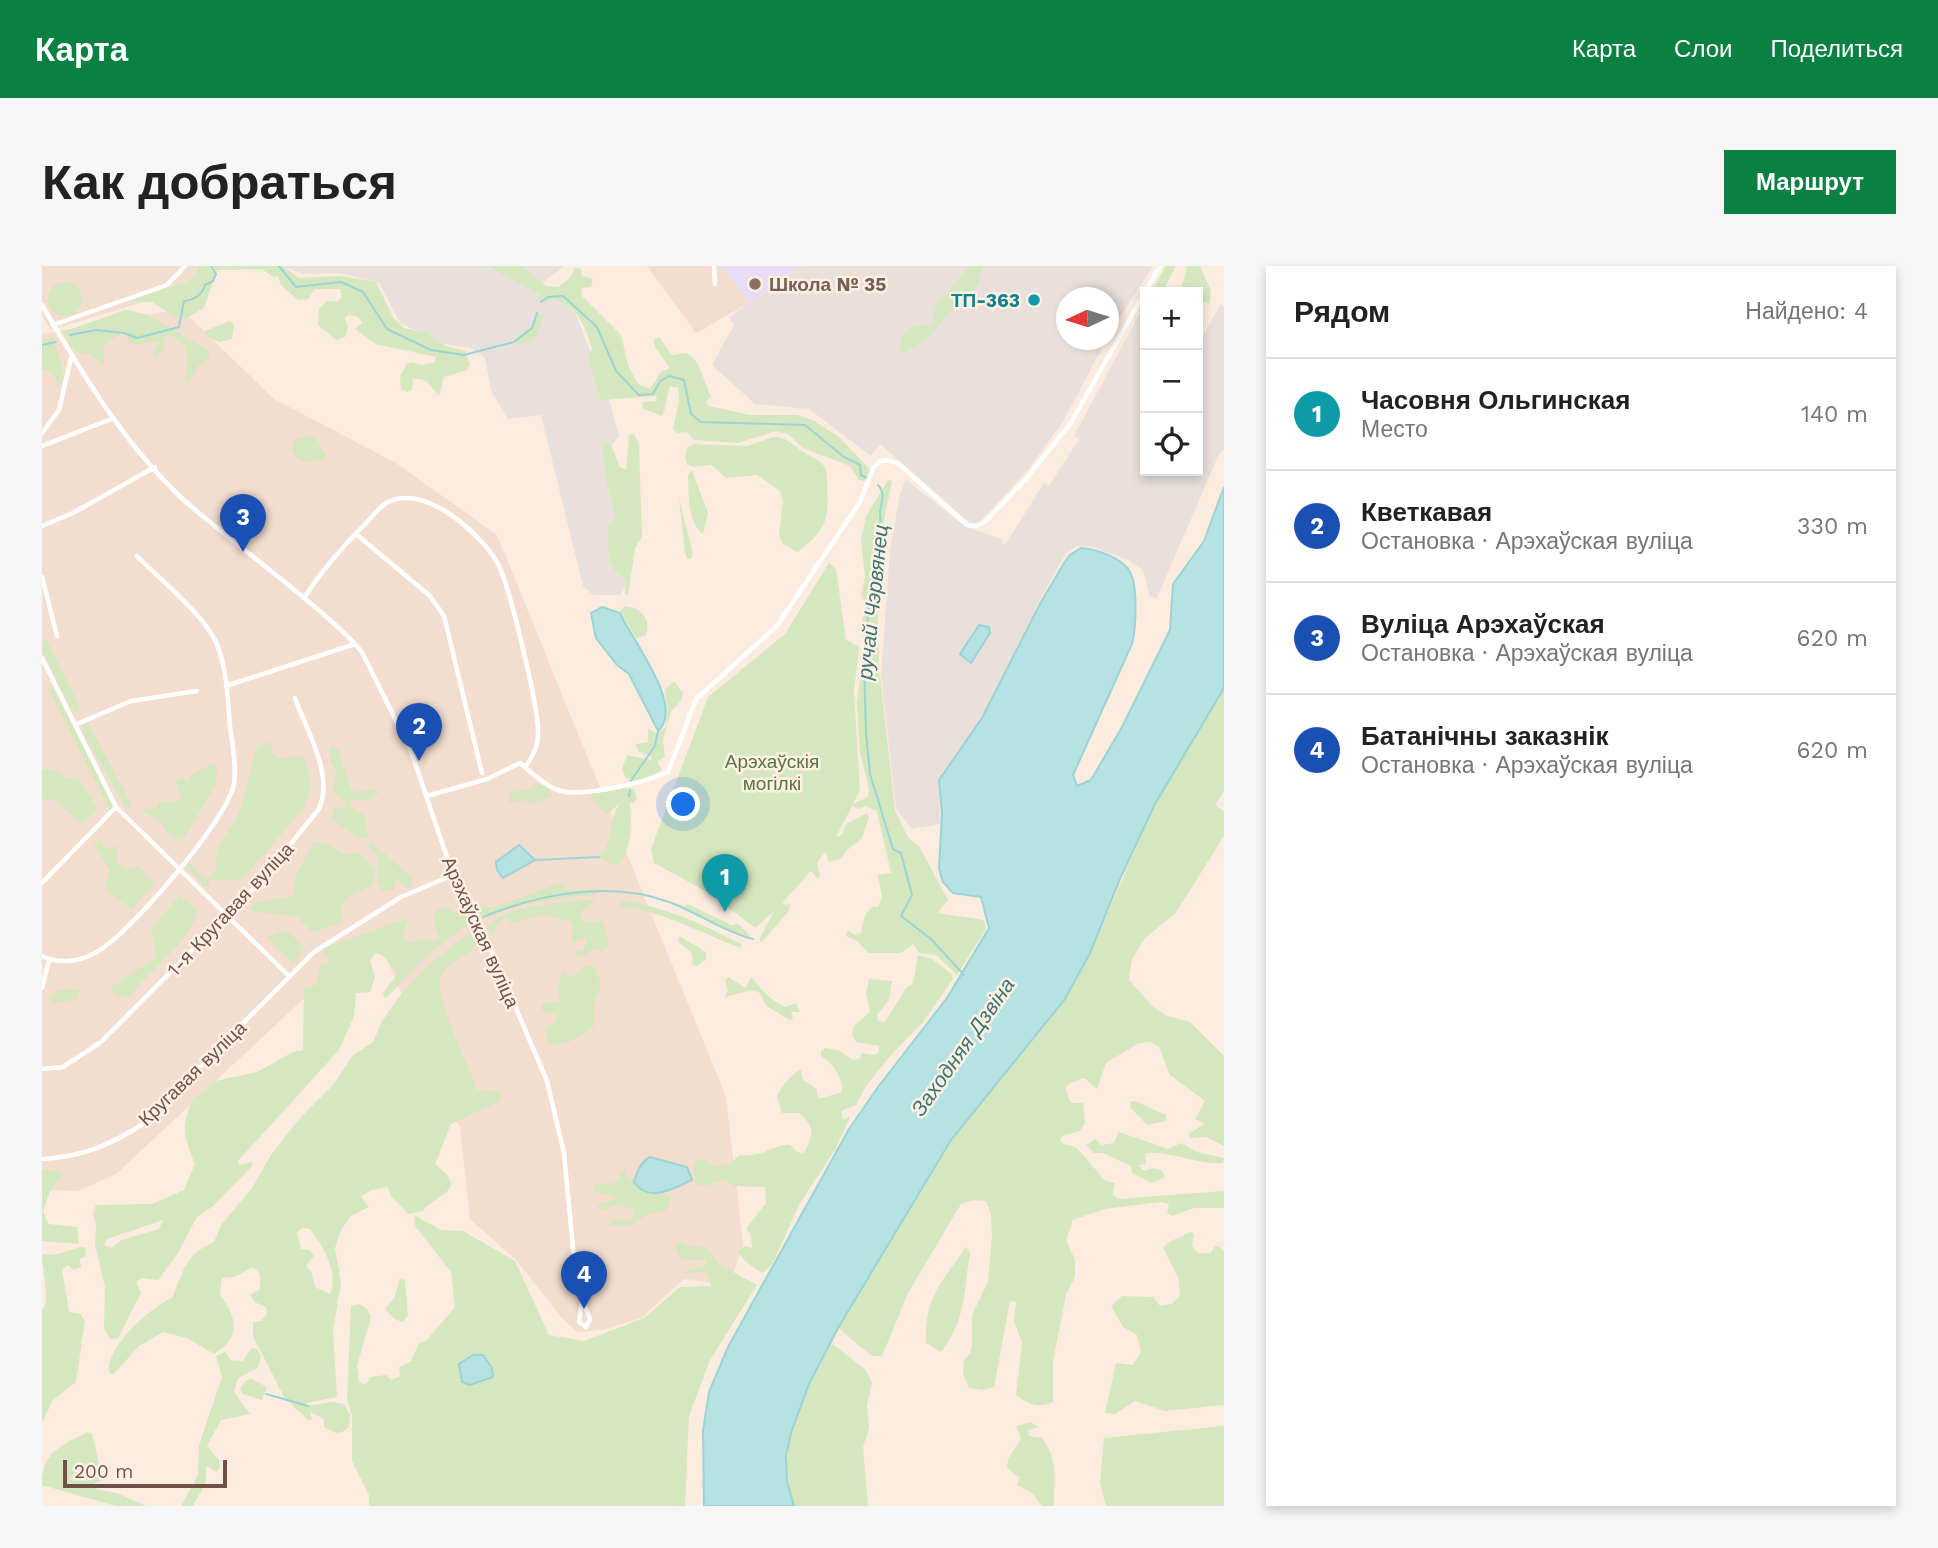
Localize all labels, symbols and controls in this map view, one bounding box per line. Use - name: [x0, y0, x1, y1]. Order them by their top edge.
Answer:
- text: Карта: [35, 30, 128, 69]
- text: Карта: [1572, 35, 1636, 63]
- text: Слои: [1674, 35, 1732, 63]
- text: Поделиться: [1770, 35, 1903, 63]
- button: Маршрут: [1724, 150, 1896, 214]
- text: Как добраться: [42, 153, 397, 211]
- place label: Школа № 35: [769, 273, 886, 296]
- marker: Школа № 35: [747, 276, 763, 292]
- north arrow: [1056, 287, 1119, 350]
- map controls: [1140, 287, 1203, 476]
- button: +: [1140, 287, 1203, 350]
- place label: ТП-363: [951, 289, 1020, 312]
- marker: ТП-363: [1026, 292, 1042, 308]
- text: Рядом: [1294, 294, 1390, 329]
- text: Найдено: 4: [1745, 298, 1868, 325]
- button: −: [1140, 350, 1203, 413]
- text: Часовня Ольгинская: [1361, 385, 1630, 415]
- text: 1: [1312, 401, 1322, 428]
- text: 140 m: [1801, 401, 1868, 428]
- button: locate: [1140, 413, 1203, 476]
- text: Место: [1361, 416, 1428, 443]
- pin: 3: [220, 494, 266, 552]
- text: Кветкавая: [1361, 497, 1492, 527]
- text: 2: [1310, 513, 1324, 540]
- text: 330 m: [1797, 513, 1868, 540]
- water label: ручай Чэрвянец: [852, 523, 893, 682]
- text: Остановка · Арэхаўская вуліца: [1361, 528, 1693, 555]
- text: Вуліца Арэхаўская: [1361, 609, 1605, 639]
- text: 3: [1310, 625, 1324, 652]
- text: 620 m: [1797, 625, 1868, 652]
- text: Остановка · Арэхаўская вуліца: [1361, 640, 1693, 667]
- pin: 2: [396, 703, 442, 761]
- text: Батанічны заказнік: [1361, 721, 1608, 751]
- text: 4: [1310, 737, 1324, 764]
- text: 620 m: [1797, 737, 1868, 764]
- park label: Арэхаўскія могілкі: [725, 750, 819, 795]
- text: Остановка · Арэхаўская вуліца: [1361, 752, 1693, 779]
- your location: [666, 787, 700, 821]
- street label: 1-я Кругавая вуліца: [162, 837, 299, 981]
- street label: Арэхаўская вуліца: [437, 853, 524, 1012]
- pin: 1: [702, 854, 748, 912]
- water label: Заходняя Дзвіна: [906, 973, 1020, 1121]
- street label: Кругавая вуліца: [134, 1016, 251, 1131]
- pin: 4: [561, 1251, 607, 1309]
- scale bar: [63, 1457, 228, 1489]
- text: 200 m: [74, 1460, 133, 1483]

